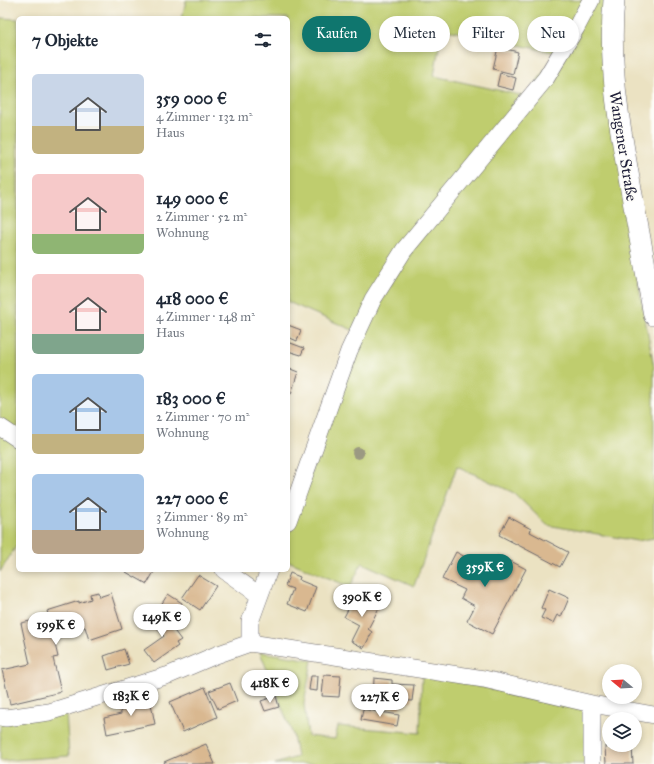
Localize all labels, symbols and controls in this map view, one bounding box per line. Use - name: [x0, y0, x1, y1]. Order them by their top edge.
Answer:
- chip: Kaufen: [302, 16, 371, 52]
- chip: Mieten: [379, 16, 450, 52]
- chip: Filter: [458, 16, 519, 52]
- chip: Neu: [527, 16, 579, 52]
- icon: filters: [252, 29, 274, 51]
- text: 7 Objekte: [32, 30, 98, 51]
- text: 359 000 €: [156, 88, 227, 109]
- icon: home: [64, 90, 112, 138]
- street label: Wangener Straße: [604, 90, 642, 203]
- text: 4 Zimmer · 132 m²: [156, 109, 253, 125]
- text: Haus: [156, 125, 184, 141]
- text: 149 000 €: [156, 188, 229, 209]
- icon: home: [64, 190, 112, 238]
- text: 2 Zimmer · 52 m²: [156, 209, 247, 225]
- text: Wohnung: [156, 225, 209, 241]
- text: 418 000 €: [156, 288, 229, 309]
- icon: home: [64, 290, 112, 338]
- text: 4 Zimmer · 148 m²: [156, 309, 255, 325]
- text: Haus: [156, 325, 184, 341]
- text: 183 000 €: [156, 388, 226, 409]
- icon: home: [64, 390, 112, 438]
- text: 2 Zimmer · 70 m²: [156, 409, 249, 425]
- text: Wohnung: [156, 425, 209, 441]
- text: 227 000 €: [156, 488, 229, 509]
- icon: home: [64, 490, 112, 538]
- text: 3 Zimmer · 89 m²: [156, 509, 248, 525]
- text: Wohnung: [156, 525, 209, 541]
- pin: 359K €: [452, 554, 518, 588]
- text: 359K €: [466, 559, 504, 575]
- pin: 390K €: [329, 584, 395, 618]
- text: 390K €: [342, 589, 382, 605]
- pin: 149K €: [129, 604, 195, 638]
- text: 149K €: [142, 609, 182, 625]
- pin: 199K €: [23, 612, 89, 646]
- text: 199K €: [37, 617, 75, 633]
- north arrow: [602, 664, 642, 704]
- map controls: [602, 664, 642, 752]
- pin: 418K €: [237, 670, 303, 704]
- text: 418K €: [250, 675, 290, 691]
- pin: 183K €: [98, 683, 164, 717]
- pin: 227K €: [347, 684, 413, 718]
- text: 183K €: [112, 688, 150, 704]
- text: 227K €: [360, 689, 400, 705]
- button: layers: [602, 712, 642, 752]

